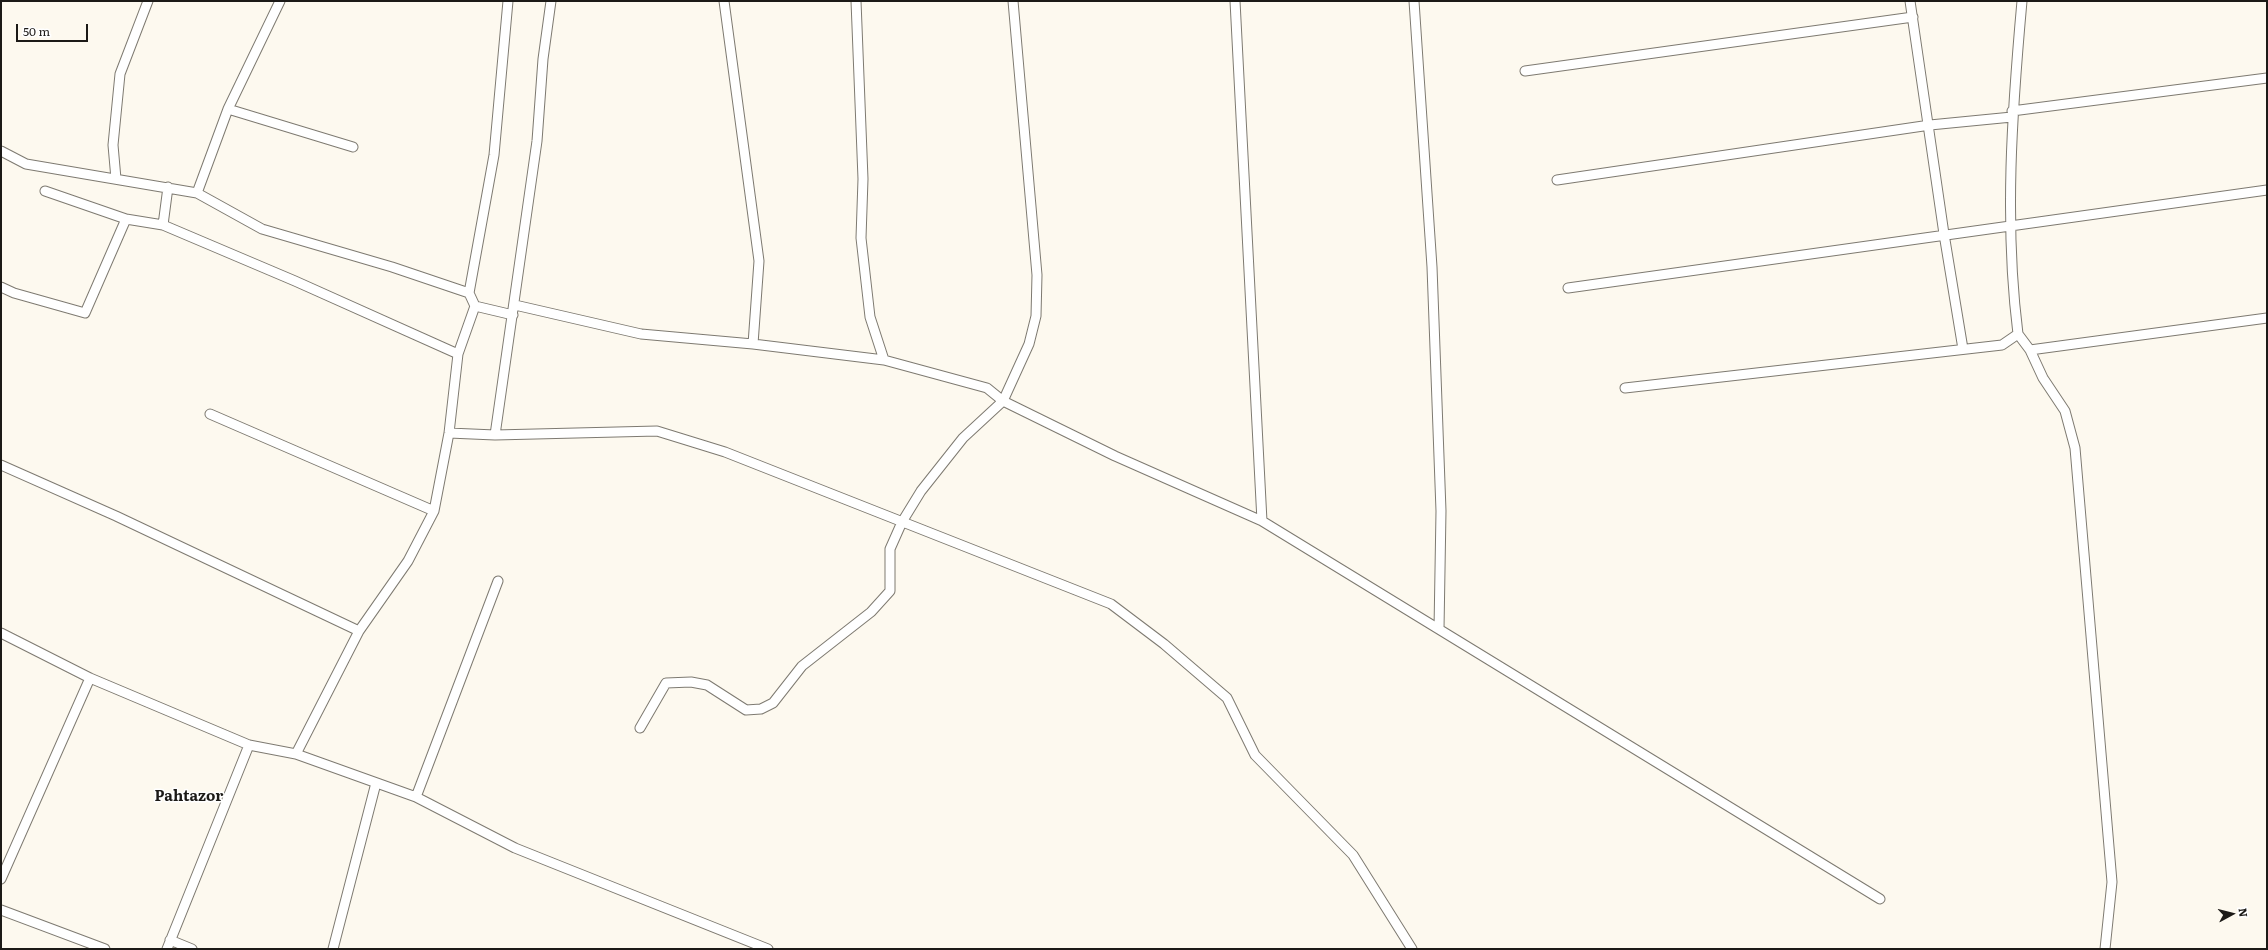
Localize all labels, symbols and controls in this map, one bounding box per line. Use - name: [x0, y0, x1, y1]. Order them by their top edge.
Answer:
- scale bar: [18, 16, 90, 42]
- text: 50 m: [23, 22, 50, 40]
- district label: Pahtazor: [155, 788, 223, 806]
- north arrow: [2212, 894, 2252, 934]
- text: N: [2235, 907, 2252, 918]

